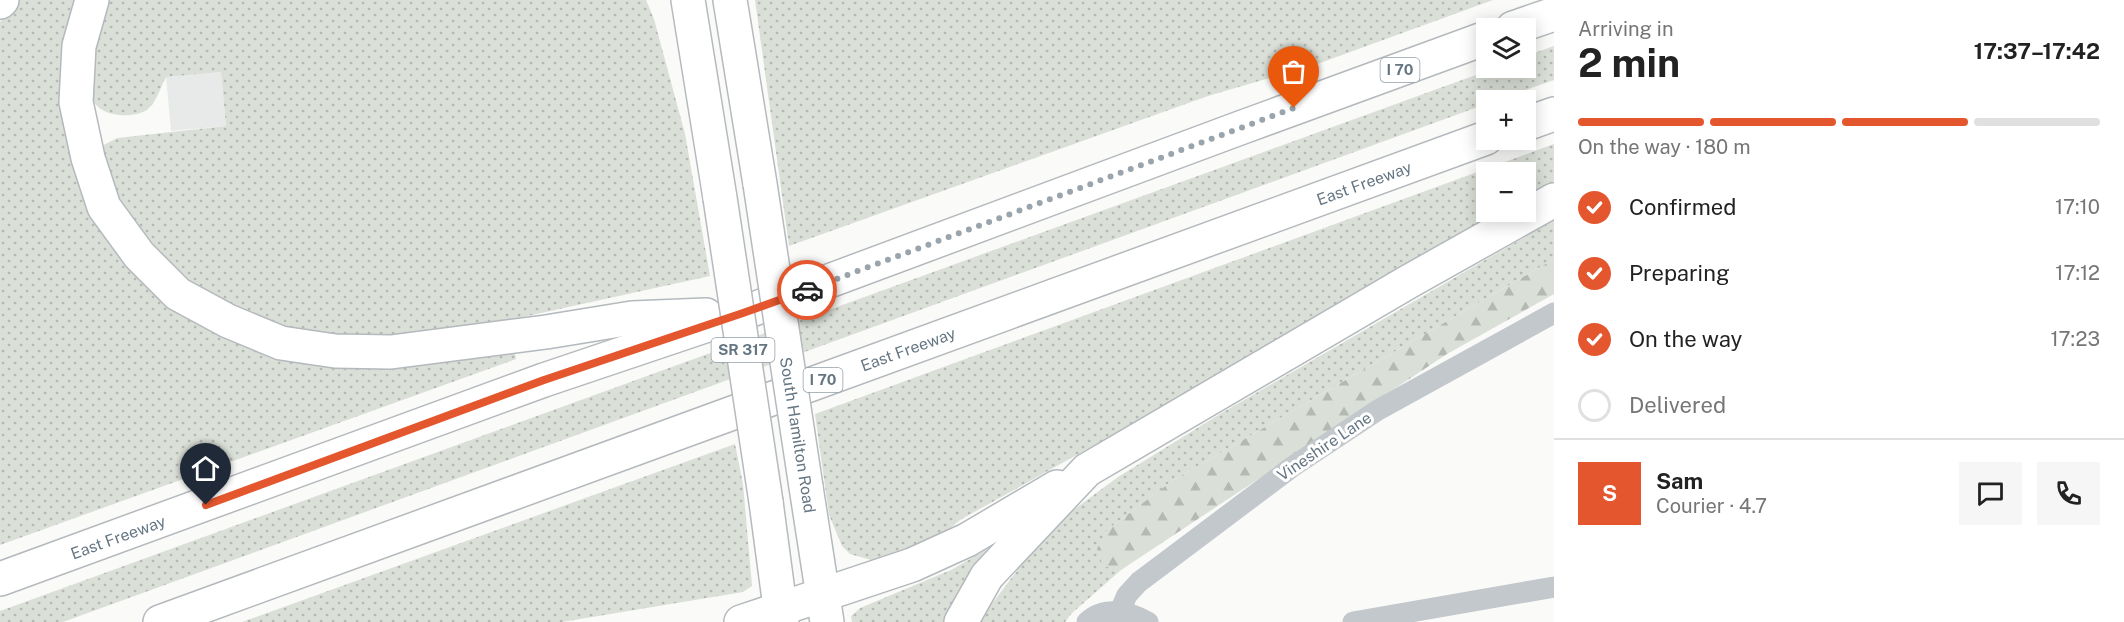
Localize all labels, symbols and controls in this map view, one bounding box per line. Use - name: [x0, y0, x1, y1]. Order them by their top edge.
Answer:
- text: Arriving in: [1578, 17, 1673, 41]
- map controls: [1476, 18, 1536, 222]
- button: layers: [1476, 18, 1536, 78]
- text: 17:37–17:42: [1974, 38, 2100, 64]
- text: 2 min: [1578, 40, 1680, 86]
- pin: [1268, 46, 1319, 108]
- icon: bag: [1277, 55, 1310, 88]
- road number: I 70: [1380, 58, 1420, 82]
- button: +: [1476, 90, 1536, 150]
- text: On the way · 180 m: [1578, 135, 1750, 159]
- street label: East Freeway: [1314, 157, 1415, 209]
- button: −: [1476, 162, 1536, 222]
- icon: check: [1578, 191, 1611, 224]
- text: Confirmed: [1629, 194, 1736, 220]
- text: 17:10: [2055, 195, 2100, 219]
- icon: check: [1578, 257, 1611, 290]
- courier: [777, 260, 837, 320]
- text: Preparing: [1629, 260, 1730, 286]
- text: 17:12: [2055, 261, 2100, 285]
- icon: car: [791, 274, 824, 307]
- street label: East Freeway: [858, 323, 959, 375]
- icon: check: [1578, 323, 1611, 356]
- text: On the way: [1629, 326, 1742, 352]
- text: 17:23: [2050, 327, 2100, 351]
- road number: SR 317: [712, 338, 774, 362]
- street label: South Hamilton Road: [776, 356, 819, 514]
- road number: I 70: [804, 368, 842, 392]
- text: Delivered: [1629, 392, 1726, 418]
- street label: Vineshire Lane: [1274, 408, 1375, 485]
- pin: [180, 443, 231, 505]
- icon: home: [189, 452, 222, 485]
- button: chat: [1959, 462, 2022, 525]
- button: phone: [2037, 462, 2100, 525]
- text: Sam: [1656, 468, 1703, 494]
- text: S: [1602, 480, 1617, 506]
- text: Courier · 4.7: [1656, 494, 1767, 518]
- street label: East Freeway: [68, 511, 169, 563]

